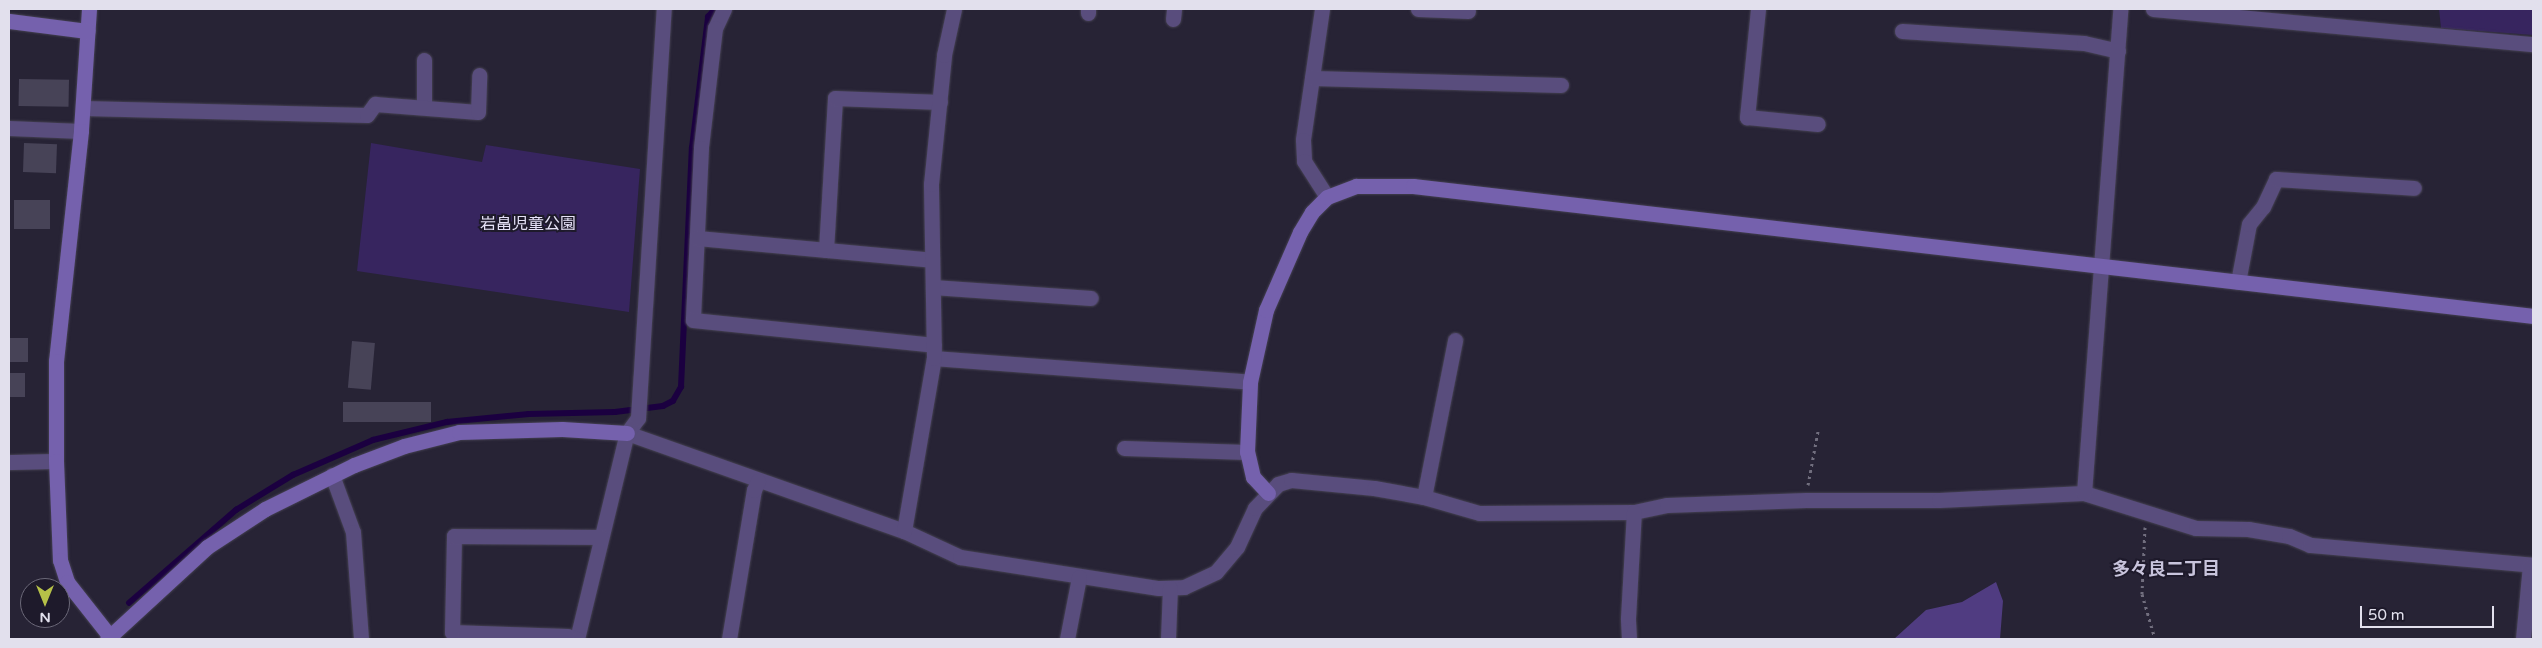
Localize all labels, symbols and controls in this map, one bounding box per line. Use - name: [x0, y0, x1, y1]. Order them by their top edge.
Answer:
- park label: 岩畠児童公園: [480, 214, 576, 234]
- district label: 多々良二丁目: [2112, 558, 2220, 580]
- north arrow: [20, 578, 70, 628]
- scale bar: [2362, 596, 2496, 628]
- text: 50 m: [2368, 606, 2405, 624]
- text: N: [39, 609, 51, 626]

